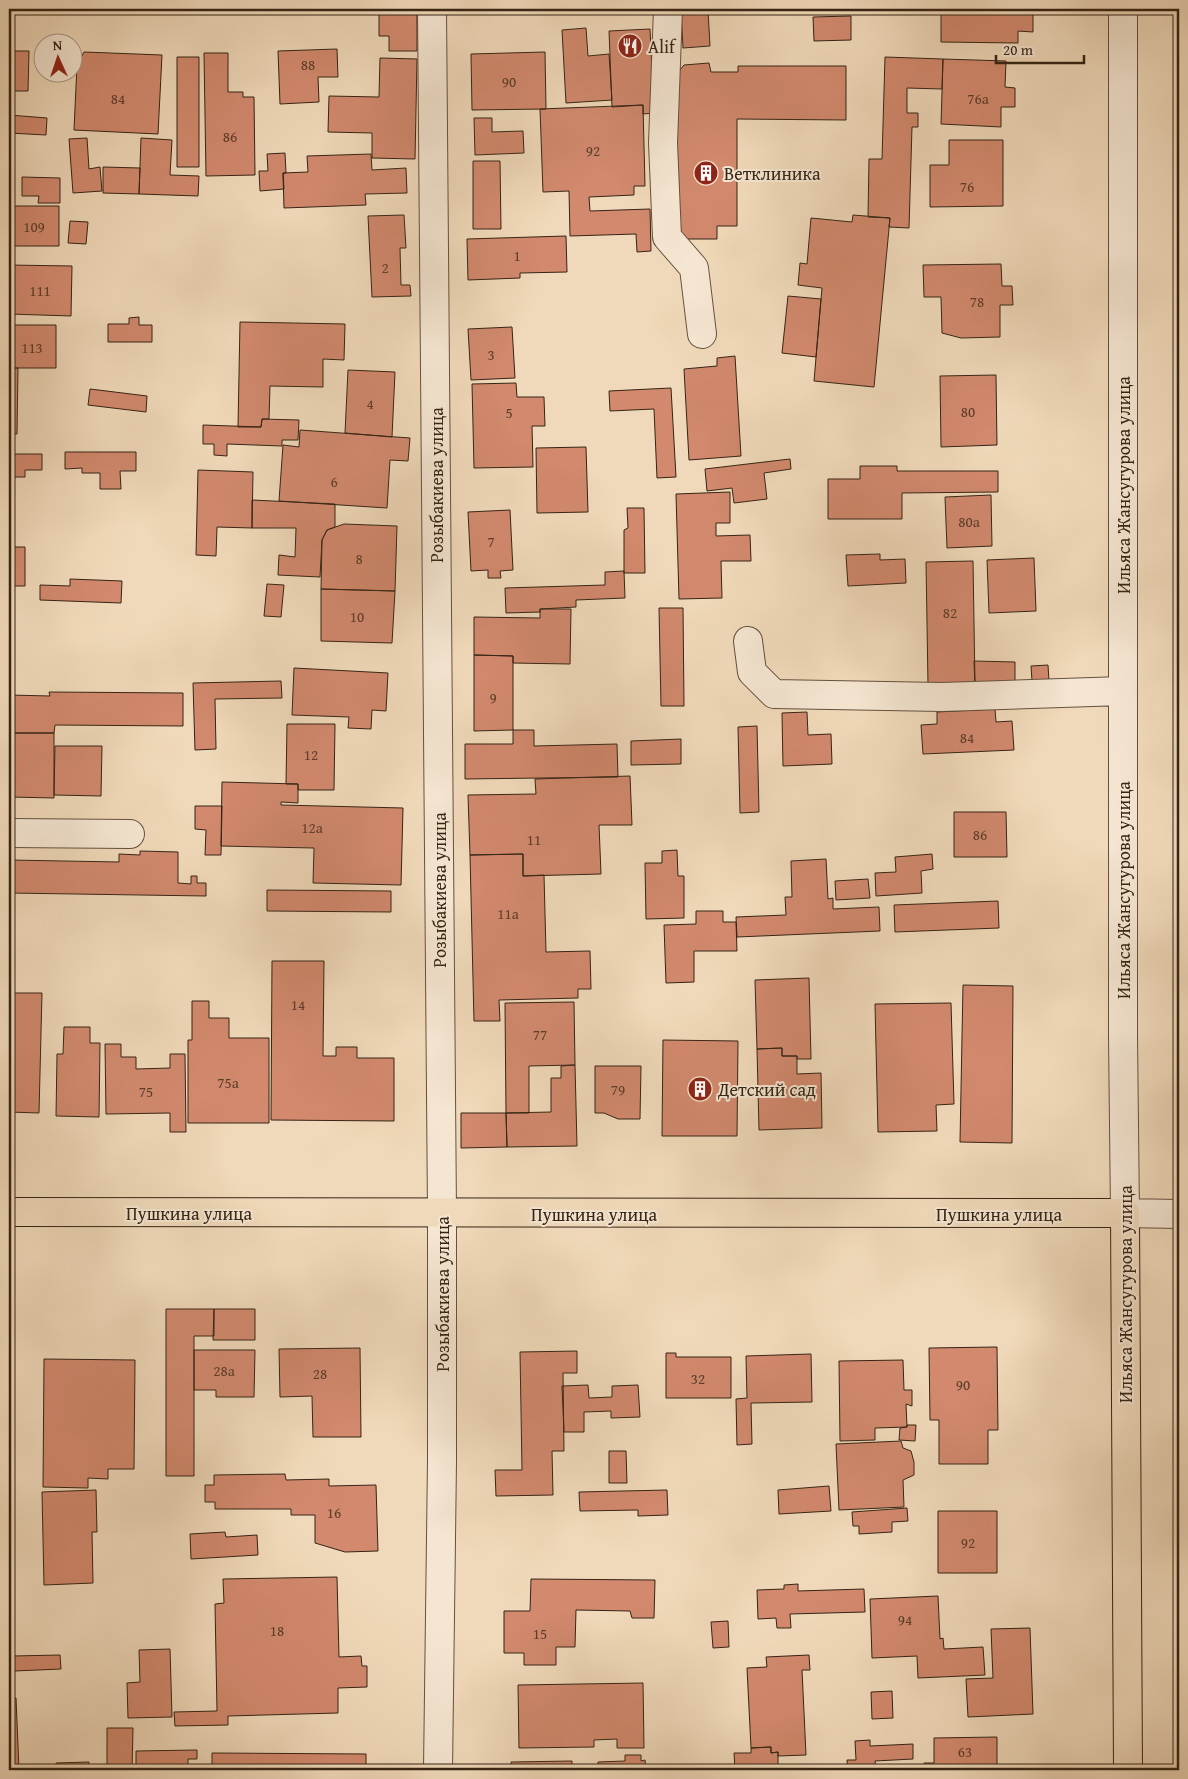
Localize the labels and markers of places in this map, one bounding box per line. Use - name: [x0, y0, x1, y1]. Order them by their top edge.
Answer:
- restaurant icon: Alif: [617, 33, 643, 59]
- place label: Alif: [648, 33, 677, 60]
- building icon: Ветклиника: [693, 160, 719, 186]
- place label: Ветклиника: [724, 160, 821, 187]
- building icon: Детский сад: [687, 1076, 713, 1102]
- place label: Детский сад: [717, 1076, 816, 1103]

